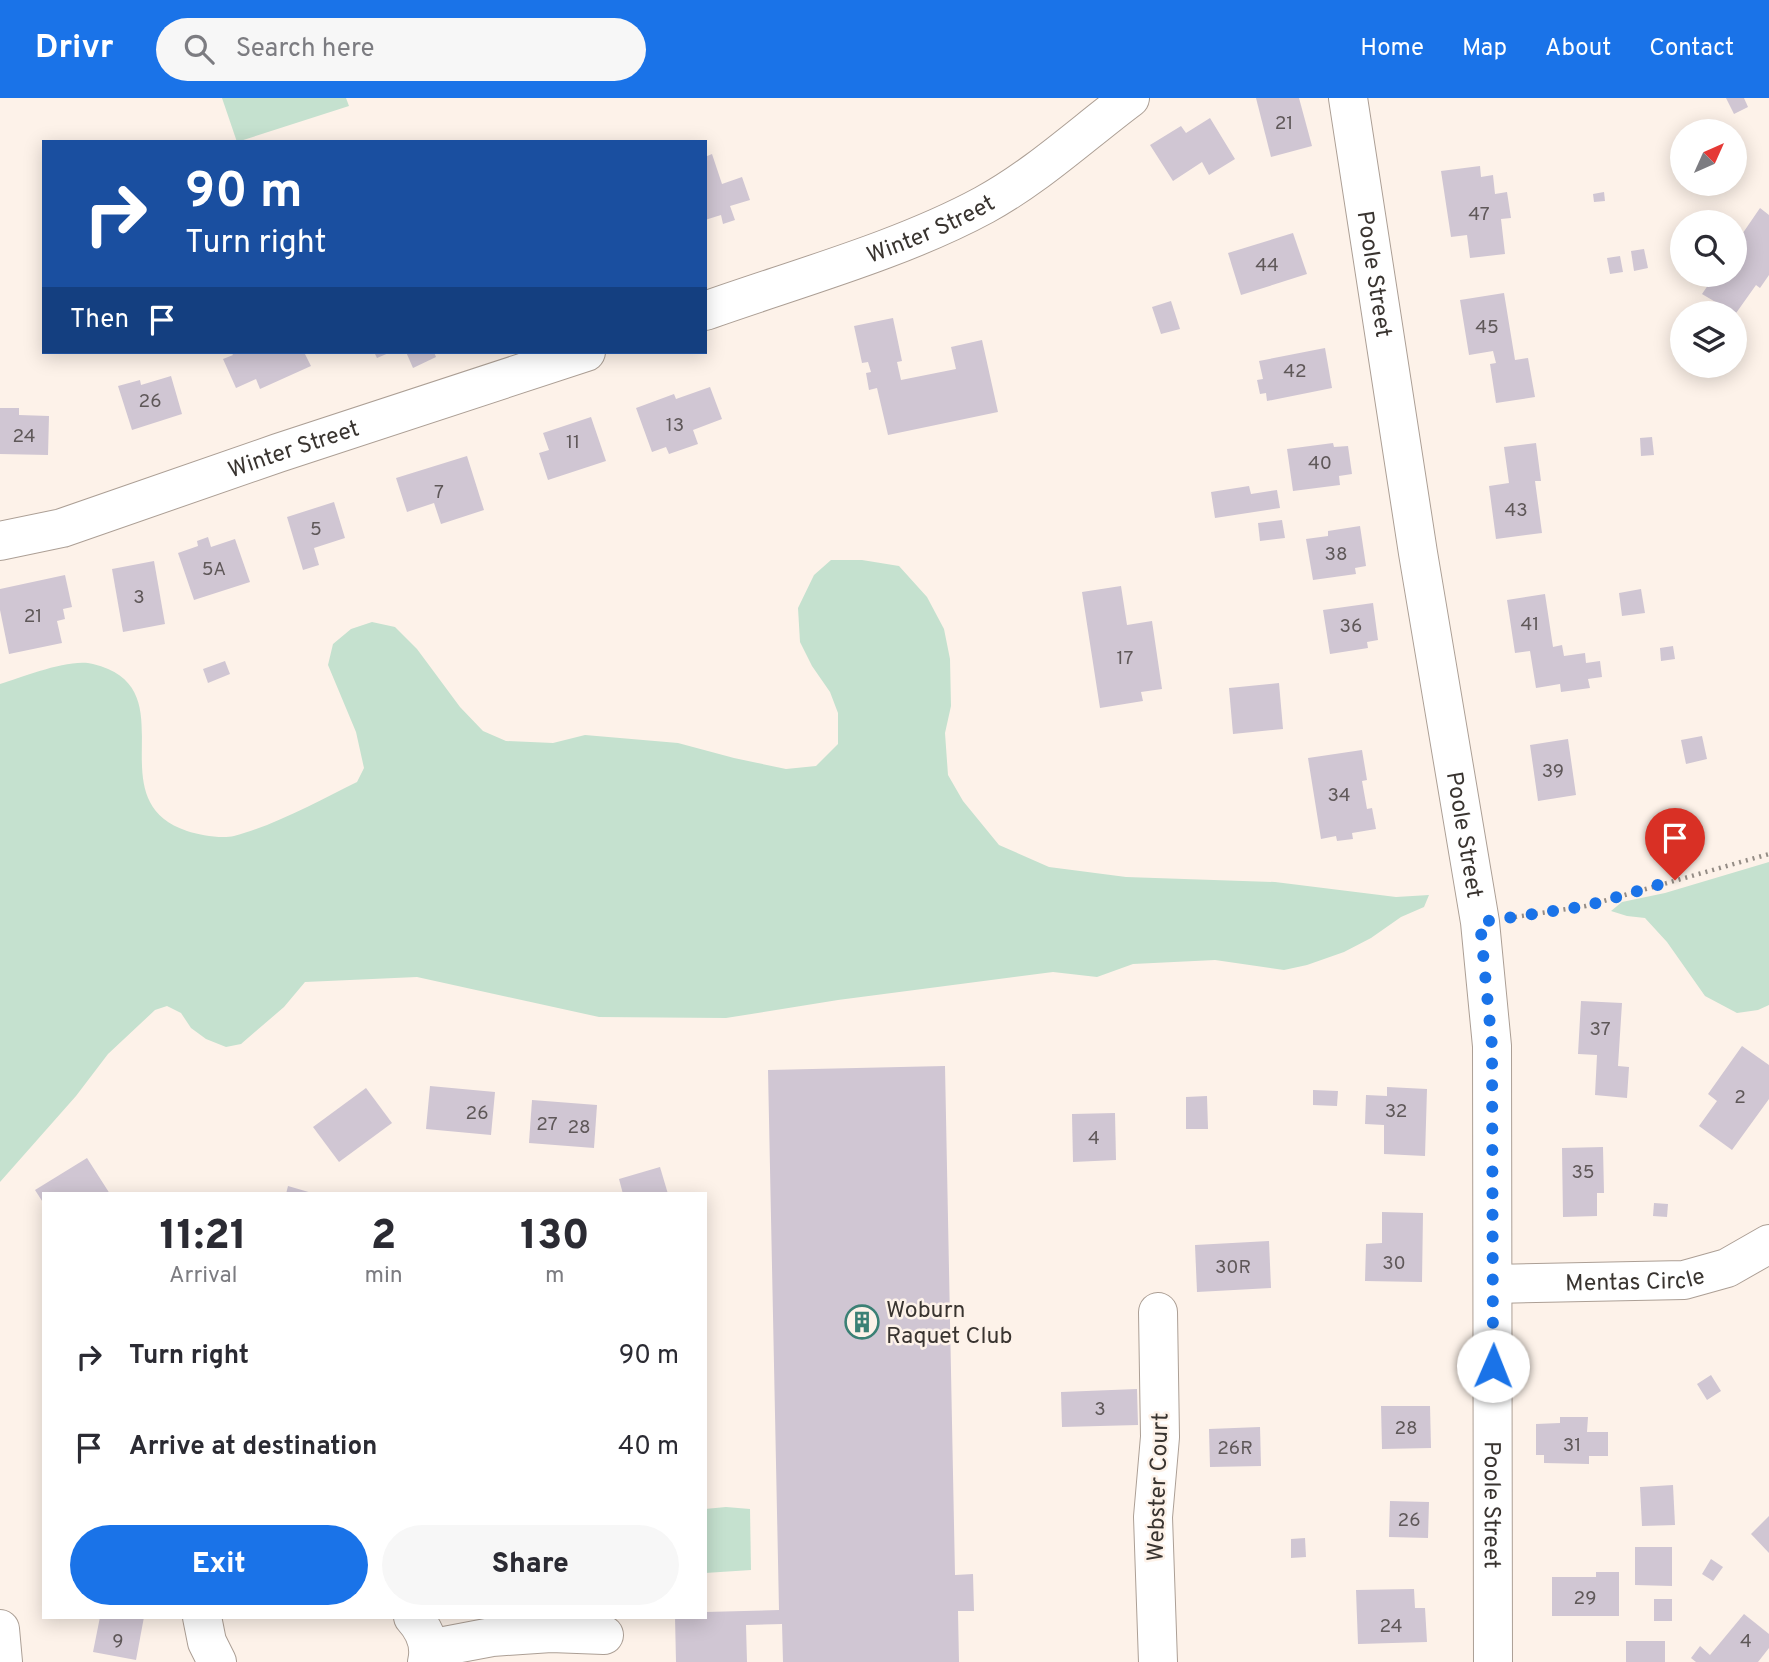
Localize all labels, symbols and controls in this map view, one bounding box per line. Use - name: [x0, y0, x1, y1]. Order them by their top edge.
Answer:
- search box: [156, 18, 646, 81]
- text: Drivr: [35, 28, 114, 70]
- icon: search: [180, 30, 218, 68]
- text: Search here: [236, 33, 375, 66]
- text: Home: [1360, 34, 1424, 64]
- text: Map: [1462, 34, 1507, 64]
- text: About: [1545, 34, 1611, 64]
- text: Contact: [1649, 34, 1734, 64]
- house number: 21: [1275, 112, 1293, 136]
- north arrow: [1670, 119, 1746, 196]
- map controls: [1670, 119, 1747, 378]
- text: 90 m: [185, 163, 303, 225]
- icon: right: [70, 168, 161, 259]
- street label: Winter Street: [863, 190, 1001, 272]
- house number: 47: [1468, 203, 1490, 227]
- street label: Poole Street: [1349, 209, 1397, 340]
- button: search: [1670, 210, 1747, 287]
- text: Turn right: [185, 224, 327, 264]
- house number: 44: [1255, 254, 1279, 278]
- icon: arrive: [143, 301, 181, 339]
- button: layers: [1670, 301, 1747, 378]
- text: Then: [70, 304, 129, 337]
- house number: 45: [1475, 316, 1499, 340]
- house number: 42: [1283, 360, 1307, 384]
- house number: 26: [139, 390, 161, 414]
- house number: 13: [666, 414, 684, 438]
- street label: Winter Street: [225, 415, 363, 486]
- house number: 24: [12, 425, 36, 449]
- house number: 11: [566, 431, 580, 455]
- house number: 40: [1308, 452, 1332, 476]
- house number: 7: [434, 481, 444, 505]
- house number: 43: [1504, 499, 1528, 523]
- house number: 5: [310, 518, 322, 542]
- house number: 38: [1324, 543, 1348, 567]
- house number: 5A: [202, 558, 226, 582]
- house number: 3: [133, 586, 145, 610]
- house number: 21: [24, 605, 42, 629]
- house number: 41: [1521, 613, 1539, 637]
- house number: 36: [1340, 615, 1362, 639]
- house number: 17: [1117, 647, 1134, 671]
- house number: 39: [1542, 760, 1564, 784]
- street label: Poole Street: [1438, 770, 1488, 901]
- house number: 34: [1327, 784, 1351, 808]
- pin: [1645, 808, 1705, 880]
- icon: arrive: [1656, 819, 1694, 857]
- house number: 37: [1589, 1018, 1611, 1042]
- house number: 2: [1734, 1086, 1746, 1110]
- house number: 32: [1385, 1100, 1407, 1124]
- house number: 26: [466, 1102, 488, 1126]
- house number: 27: [536, 1113, 558, 1137]
- house number: 28: [567, 1116, 591, 1140]
- house number: 4: [1088, 1127, 1100, 1151]
- house number: 35: [1571, 1161, 1595, 1185]
- text: 11:21: [159, 1211, 247, 1264]
- text: 2: [371, 1211, 396, 1264]
- text: 130: [520, 1211, 590, 1264]
- house number: 30: [1382, 1252, 1406, 1276]
- house number: 30R: [1215, 1256, 1251, 1280]
- text: Arrival: [169, 1262, 238, 1291]
- text: min: [364, 1262, 403, 1291]
- text: m: [545, 1262, 565, 1291]
- street label: Mentas Circle: [1565, 1263, 1709, 1299]
- place label: Woburn Raquet Club: [886, 1297, 1012, 1352]
- building icon: Woburn Raquet Club: [843, 1303, 881, 1341]
- position arrow: [1456, 1329, 1530, 1403]
- icon: right: [70, 1338, 108, 1376]
- text: Turn right: [129, 1340, 249, 1373]
- text: 90 m: [619, 1340, 679, 1373]
- house number: 3: [1094, 1398, 1106, 1422]
- street label: Webster Court: [1142, 1412, 1177, 1562]
- house number: 28: [1394, 1417, 1418, 1441]
- icon: arrive: [70, 1429, 108, 1467]
- text: Arrive at destination: [129, 1431, 377, 1464]
- text: 40 m: [618, 1431, 679, 1464]
- house number: 31: [1563, 1434, 1581, 1458]
- house number: 26R: [1217, 1437, 1253, 1461]
- street label: Poole Street: [1476, 1441, 1505, 1569]
- house number: 26: [1398, 1509, 1420, 1533]
- button: Exit: [70, 1525, 368, 1605]
- button: Share: [382, 1525, 679, 1605]
- house number: 29: [1574, 1587, 1596, 1611]
- house number: 24: [1379, 1615, 1403, 1639]
- house number: 9: [112, 1630, 124, 1654]
- house number: 4: [1740, 1630, 1752, 1654]

